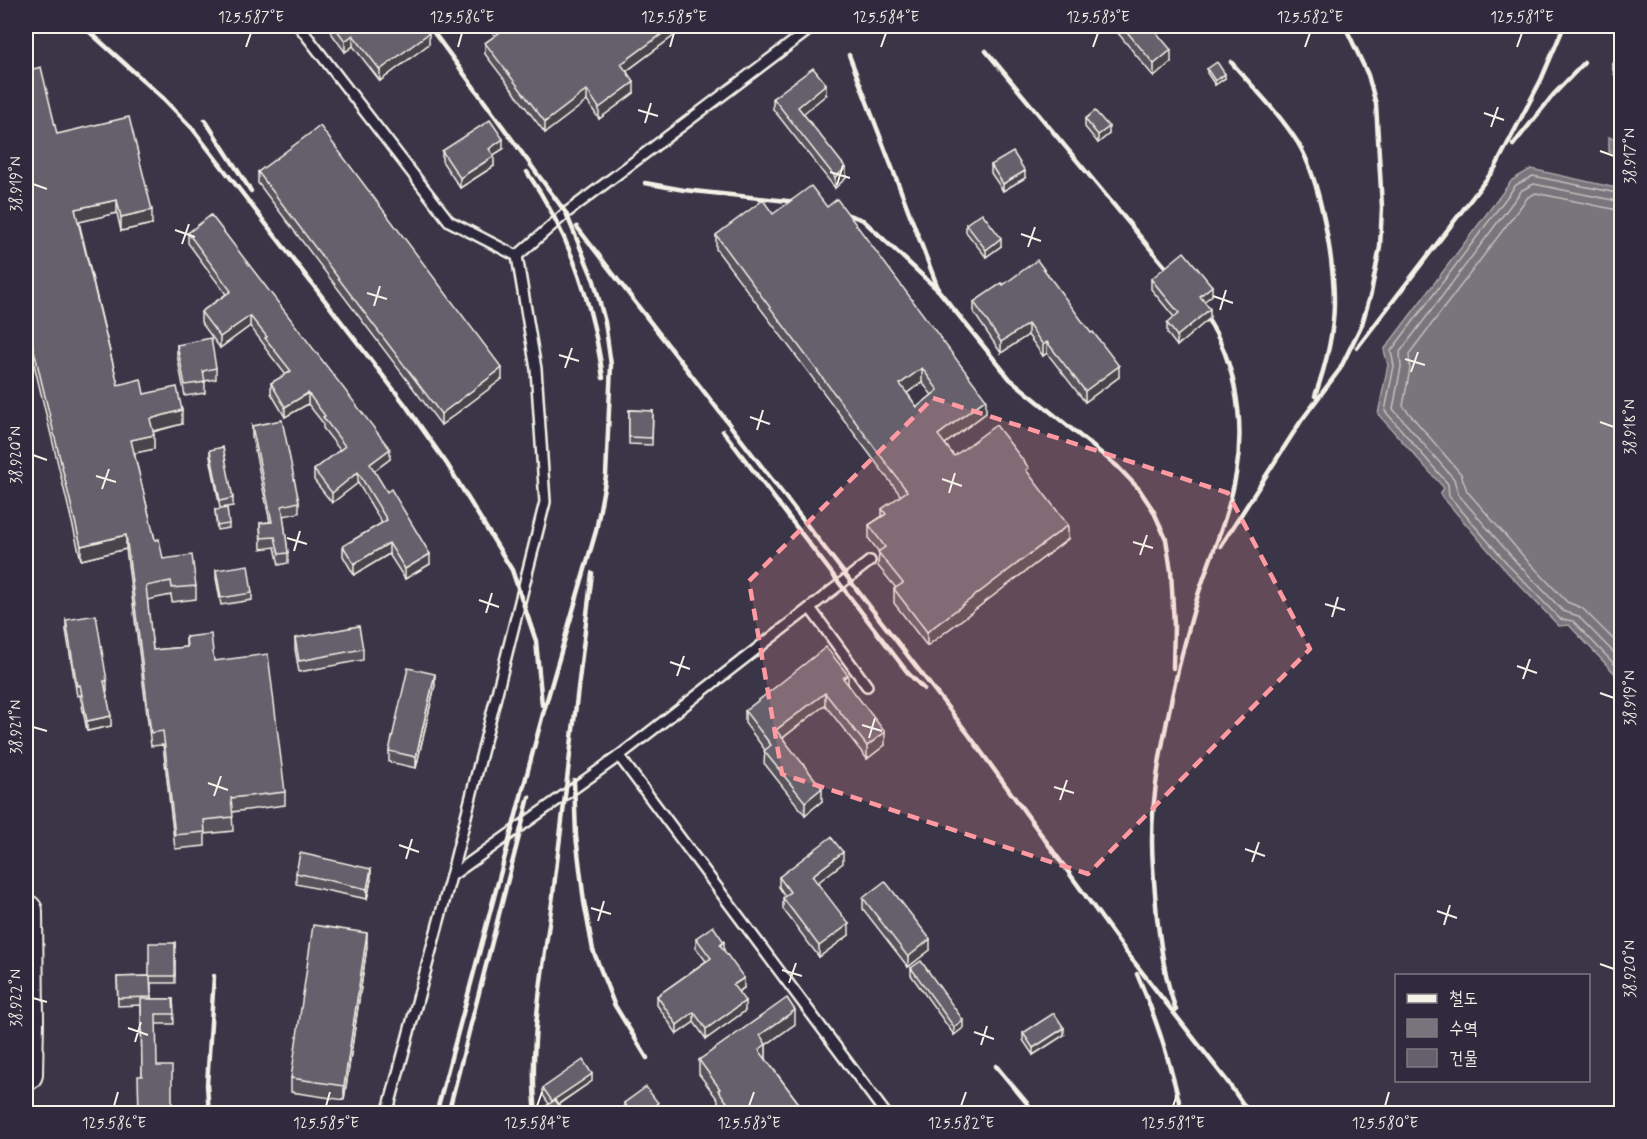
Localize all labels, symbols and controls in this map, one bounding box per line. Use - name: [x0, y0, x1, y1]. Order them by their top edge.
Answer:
- text: 125.587°E: [218, 8, 284, 28]
- text: 125.586°E: [430, 8, 495, 28]
- text: 125.585°E: [641, 8, 707, 28]
- text: 125.584°E: [853, 8, 919, 28]
- text: 125.583°E: [1066, 8, 1130, 28]
- text: 125.582°E: [1277, 8, 1343, 28]
- text: 125.581°E: [1490, 8, 1554, 28]
- text: 38.917°N: [1621, 128, 1641, 184]
- text: 38.919°N: [7, 156, 27, 212]
- text: 38.918°N: [1621, 399, 1641, 455]
- text: 38.920°N: [7, 426, 27, 484]
- text: 38.919°N: [1621, 670, 1641, 726]
- text: 38.921°N: [7, 700, 27, 754]
- text: 38.920°N: [1621, 940, 1641, 998]
- text: 38.922°N: [7, 969, 27, 1027]
- legend: [1395, 974, 1590, 1082]
- text: 철도: [1449, 987, 1478, 1011]
- text: 수역: [1449, 1017, 1478, 1041]
- text: 건물: [1449, 1047, 1478, 1071]
- text: 125.586°E: [82, 1114, 147, 1134]
- text: 125.585°E: [293, 1114, 359, 1134]
- text: 125.584°E: [504, 1114, 570, 1134]
- text: 125.583°E: [717, 1114, 781, 1134]
- text: 125.582°E: [928, 1114, 994, 1134]
- text: 125.581°E: [1141, 1114, 1205, 1134]
- text: 125.580°E: [1352, 1114, 1419, 1134]

